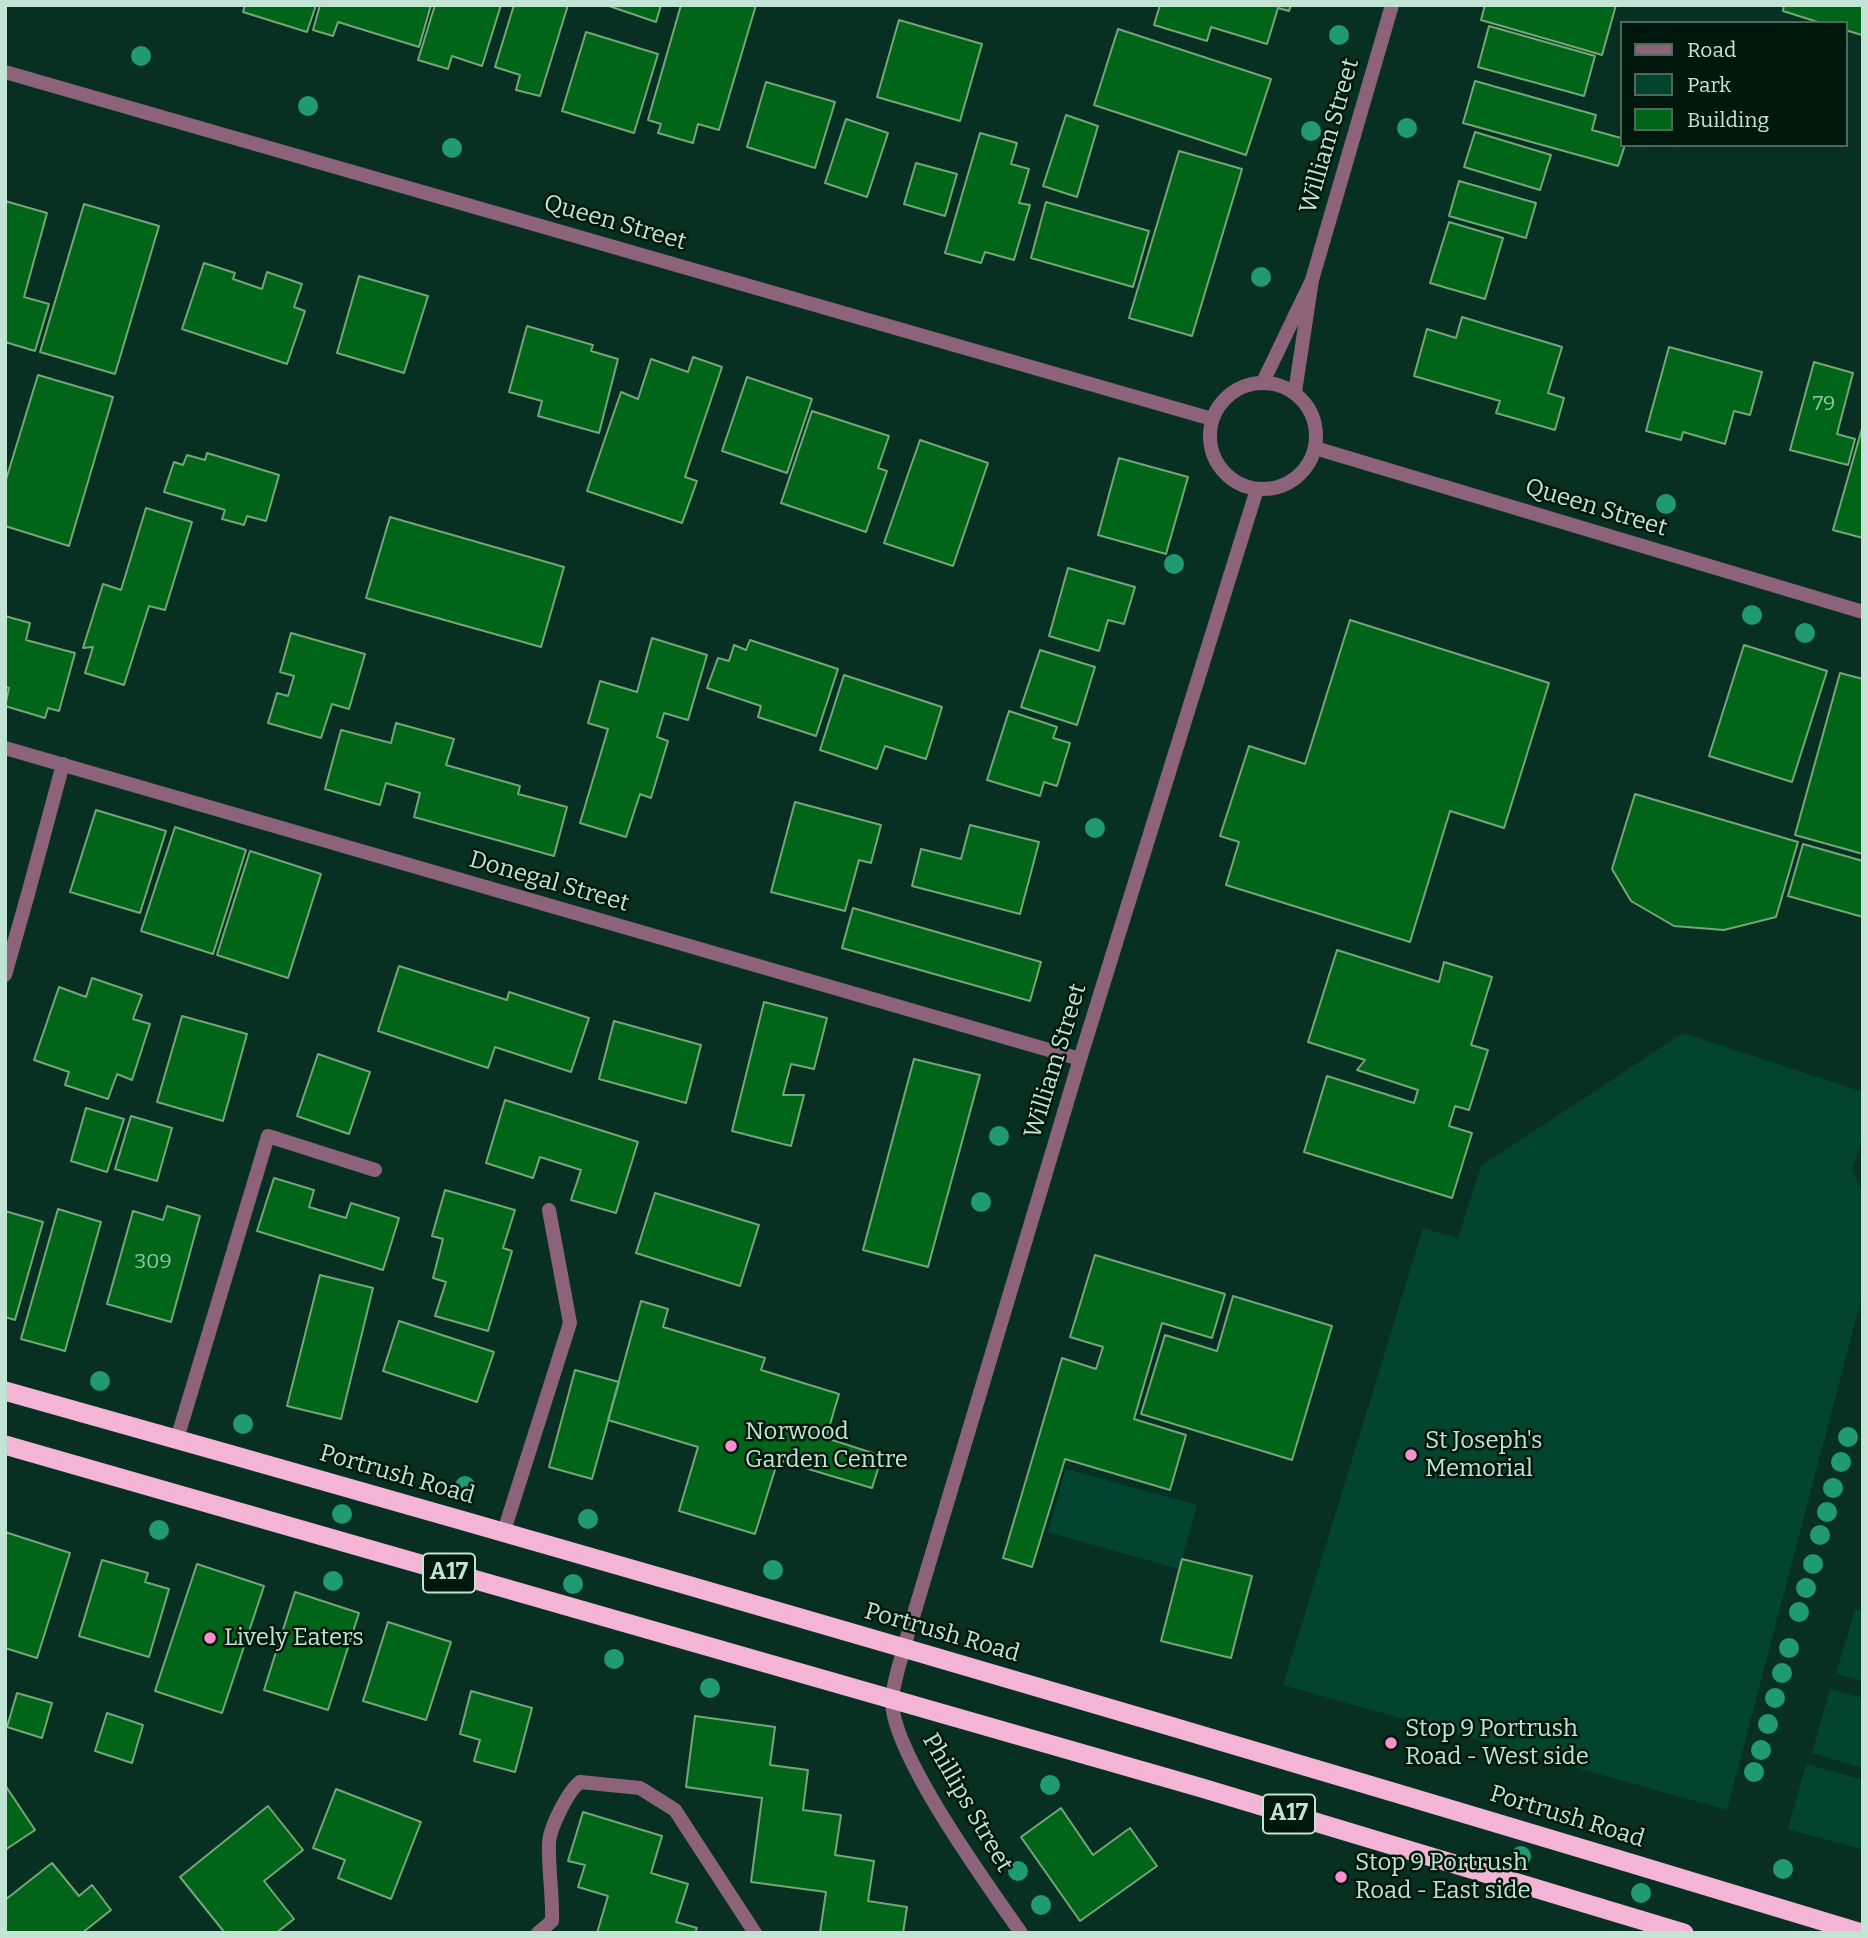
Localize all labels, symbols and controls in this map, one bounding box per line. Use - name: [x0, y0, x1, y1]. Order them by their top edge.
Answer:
- legend: [1619, 21, 1847, 147]
- text: Road: [1687, 37, 1736, 63]
- street label: William Street: [1294, 55, 1366, 217]
- text: Park: [1687, 72, 1731, 98]
- text: Building: [1687, 107, 1769, 133]
- street label: Queen Street: [541, 189, 689, 257]
- house number: 79: [1813, 391, 1835, 417]
- street label: Queen Street: [1522, 473, 1670, 543]
- street label: Donegal Street: [466, 845, 632, 919]
- street label: William Street: [1019, 980, 1093, 1142]
- house number: 309: [134, 1249, 172, 1275]
- place label: Norwood Garden Centre: [745, 1418, 908, 1474]
- place label: St Joseph's Memorial: [1425, 1427, 1542, 1483]
- marker: Norwood Garden Centre: [723, 1438, 739, 1454]
- street label: Portrush Road: [316, 1439, 478, 1511]
- marker: St Joseph's Memorial: [1403, 1447, 1419, 1463]
- road number: A17: [423, 1554, 475, 1592]
- street label: Portrush Road: [861, 1597, 1023, 1669]
- place label: Lively Eaters: [224, 1624, 364, 1652]
- marker: Lively Eaters: [202, 1630, 218, 1646]
- place label: Stop 9 Portrush Road - West side: [1405, 1715, 1589, 1771]
- street label: Phillips Street: [916, 1729, 1018, 1877]
- marker: Stop 9 Portrush Road - West side: [1383, 1735, 1399, 1751]
- street label: Portrush Road: [1486, 1780, 1648, 1854]
- road number: A17: [1263, 1795, 1315, 1834]
- place label: Stop 9 Portrush Road - East side: [1355, 1849, 1531, 1905]
- marker: Stop 9 Portrush Road - East side: [1333, 1869, 1349, 1885]

